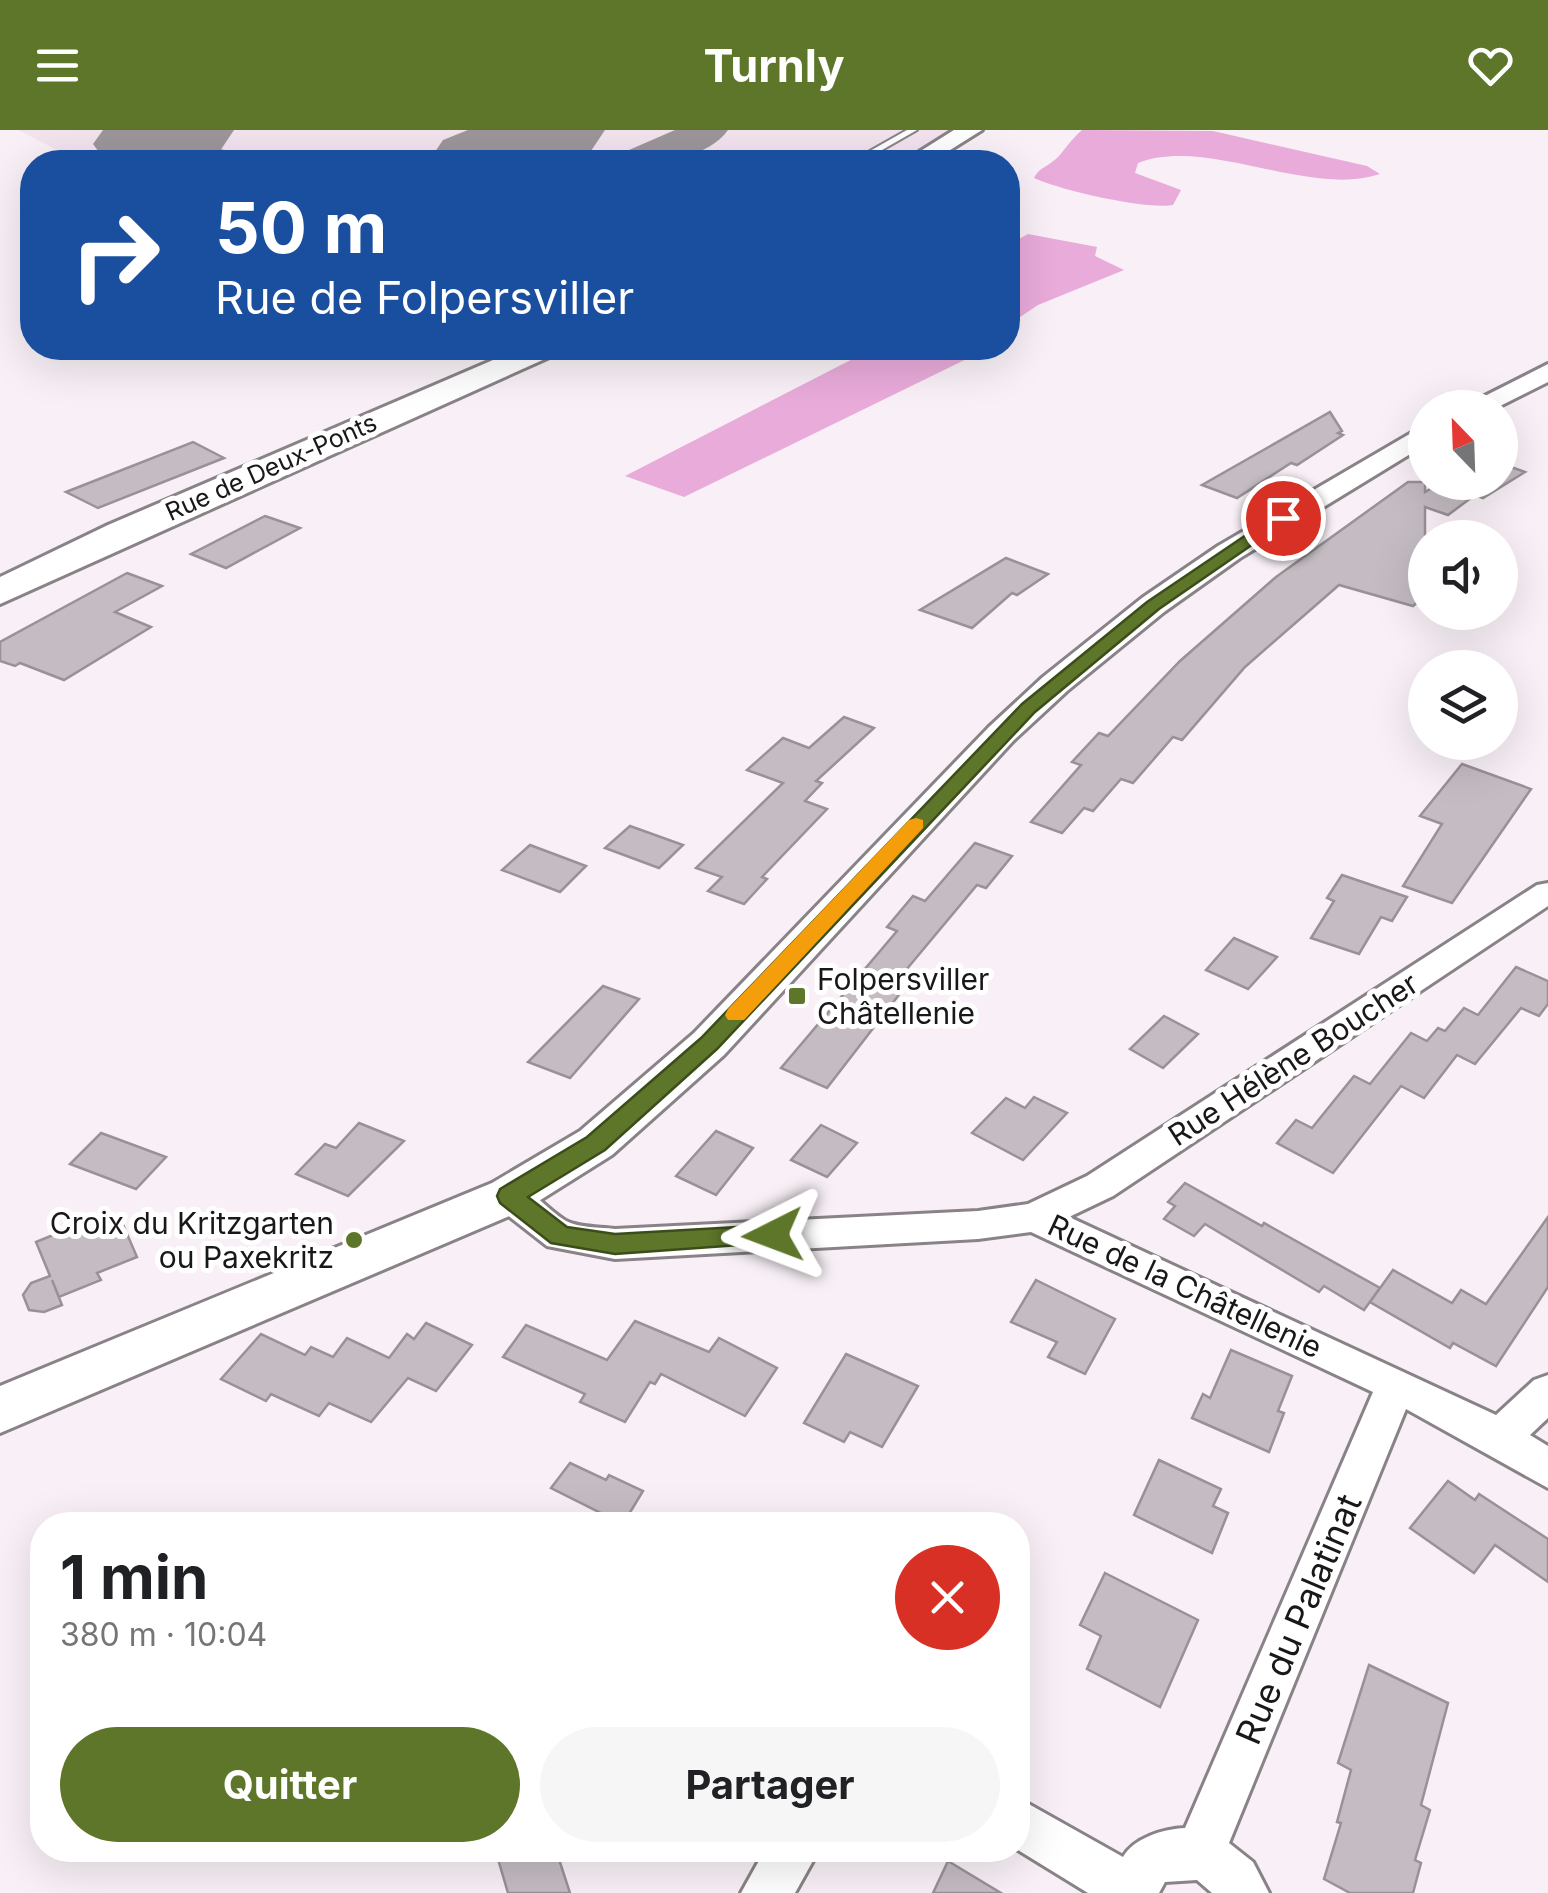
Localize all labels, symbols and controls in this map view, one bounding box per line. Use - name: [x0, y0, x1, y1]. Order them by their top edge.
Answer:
- icon: menu: [30, 38, 85, 93]
- text: Turnly: [703, 38, 845, 93]
- icon: heart: [1463, 38, 1518, 93]
- text: 50 m: [215, 185, 387, 270]
- icon: right: [50, 190, 180, 320]
- text: Rue de Folpersviller: [215, 270, 634, 325]
- north arrow: [1408, 390, 1518, 500]
- map controls: [1408, 390, 1518, 760]
- street label: Rue de Deux-Ponts: [161, 407, 381, 527]
- pin: [1241, 476, 1326, 561]
- icon: arrive: [1256, 491, 1311, 546]
- button: sound: [1408, 520, 1518, 630]
- button: layers: [1408, 650, 1518, 760]
- place label: Folpersviller Châtellenie: [817, 961, 989, 1031]
- street label: Rue Hélène Boucher: [1162, 965, 1424, 1153]
- marker: Folpersviller Châtellenie: [786, 985, 808, 1007]
- position arrow: [721, 1183, 825, 1287]
- place label: Croix du Kritzgarten ou Paxekritz: [50, 1205, 334, 1275]
- street label: Rue de la Châtellenie: [1042, 1207, 1328, 1365]
- marker: Croix du Kritzgarten ou Paxekritz: [343, 1229, 365, 1251]
- street label: Rue du Palatinat: [1226, 1488, 1370, 1750]
- text: 1 min: [60, 1541, 208, 1613]
- button: close: [895, 1545, 1000, 1650]
- text: 380 m · 10:04: [60, 1615, 267, 1654]
- button: Quitter: [60, 1727, 520, 1842]
- button: Partager: [540, 1727, 1000, 1842]

